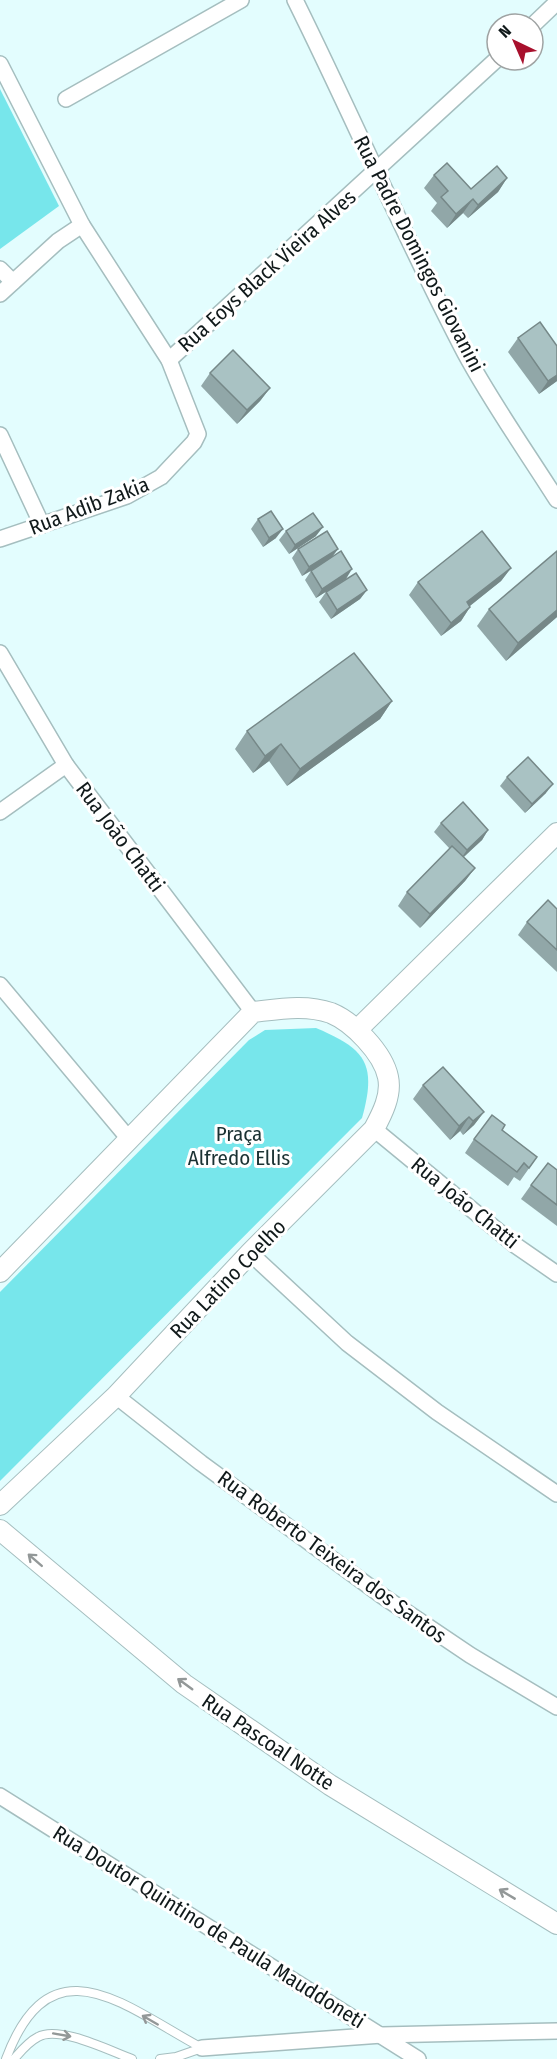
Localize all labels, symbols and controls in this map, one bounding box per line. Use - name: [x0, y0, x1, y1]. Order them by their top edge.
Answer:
- north arrow: [485, 12, 545, 72]
- text: N: [495, 21, 515, 42]
- street label: Rua Padre Domingos Giovanini: [348, 131, 490, 377]
- street label: Rua Eoys Black Vieira Alves: [173, 184, 361, 358]
- street label: Rua Adib Zakia: [25, 471, 153, 541]
- street label: Rua João Chatti: [70, 777, 170, 897]
- park label: Praça Alfredo Ellis: [188, 1121, 290, 1171]
- street label: Rua João Chatti: [406, 1152, 524, 1254]
- street label: Rua Latino Coelho: [165, 1214, 291, 1344]
- street label: Rua Roberto Teixeira dos Santos: [212, 1465, 452, 1649]
- one-way arrow: [28, 1553, 43, 1567]
- one-way arrow: [178, 1678, 194, 1691]
- street label: Rua Pascoal Notte: [197, 1688, 339, 1796]
- street label: Rua Doutor Quintino de Paula Mauddoneti: [48, 1820, 370, 2034]
- one-way arrow: [499, 1888, 516, 1900]
- one-way arrow: [142, 2013, 159, 2025]
- one-way arrow: [52, 2030, 72, 2041]

